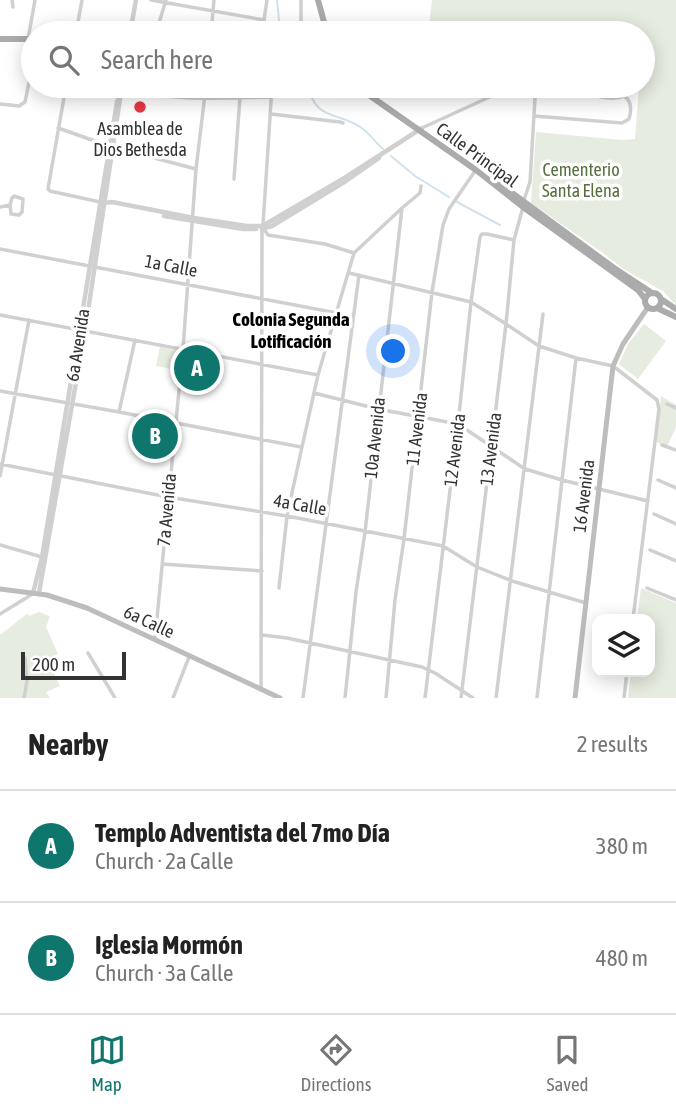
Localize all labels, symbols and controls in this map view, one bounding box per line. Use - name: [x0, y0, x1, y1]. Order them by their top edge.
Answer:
- search box: [21, 21, 655, 98]
- icon: search: [45, 41, 83, 79]
- text: Search here: [101, 45, 213, 75]
- marker: Asamblea de Dios Bethesda: [132, 99, 148, 115]
- place label: Asamblea de Dios Bethesda: [93, 118, 187, 160]
- street label: Calle Principal: [432, 118, 522, 191]
- park label: Cementerio Santa Elena: [542, 159, 620, 201]
- street label: 1a Calle: [143, 250, 199, 281]
- street label: 6a Avenida: [61, 307, 94, 383]
- district label: Colonia Segunda Lotificación: [232, 308, 350, 352]
- your location: [376, 334, 410, 368]
- pin: A: [174, 342, 220, 394]
- street label: 11 Avenida: [402, 391, 431, 467]
- street label: 10a Avenida: [360, 396, 389, 480]
- pin: B: [132, 410, 178, 462]
- street label: 13 Avenida: [476, 411, 505, 487]
- street label: 12 Avenida: [440, 412, 469, 488]
- street label: 16 Avenida: [569, 458, 598, 534]
- street label: 7a Avenida: [153, 473, 180, 547]
- street label: 4a Calle: [272, 490, 328, 519]
- street label: 6a Calle: [121, 601, 178, 642]
- map controls: [592, 614, 655, 677]
- button: layers: [592, 614, 655, 677]
- scale bar: [21, 649, 126, 681]
- text: 200 m: [32, 653, 75, 675]
- text: Nearby: [28, 727, 108, 761]
- text: 2 results: [577, 731, 648, 757]
- text: Templo Adventista del 7mo Día: [95, 818, 390, 848]
- text: A: [45, 833, 57, 859]
- text: 380 m: [596, 833, 648, 859]
- text: Church · 2a Calle: [95, 848, 233, 874]
- text: Iglesia Mormón: [95, 930, 243, 960]
- text: B: [46, 945, 56, 971]
- text: 480 m: [596, 945, 648, 971]
- text: Church · 3a Calle: [95, 960, 233, 986]
- tab: Map: [88, 1031, 126, 1095]
- tab: Directions: [301, 1031, 371, 1095]
- tab: Saved: [546, 1031, 588, 1095]

